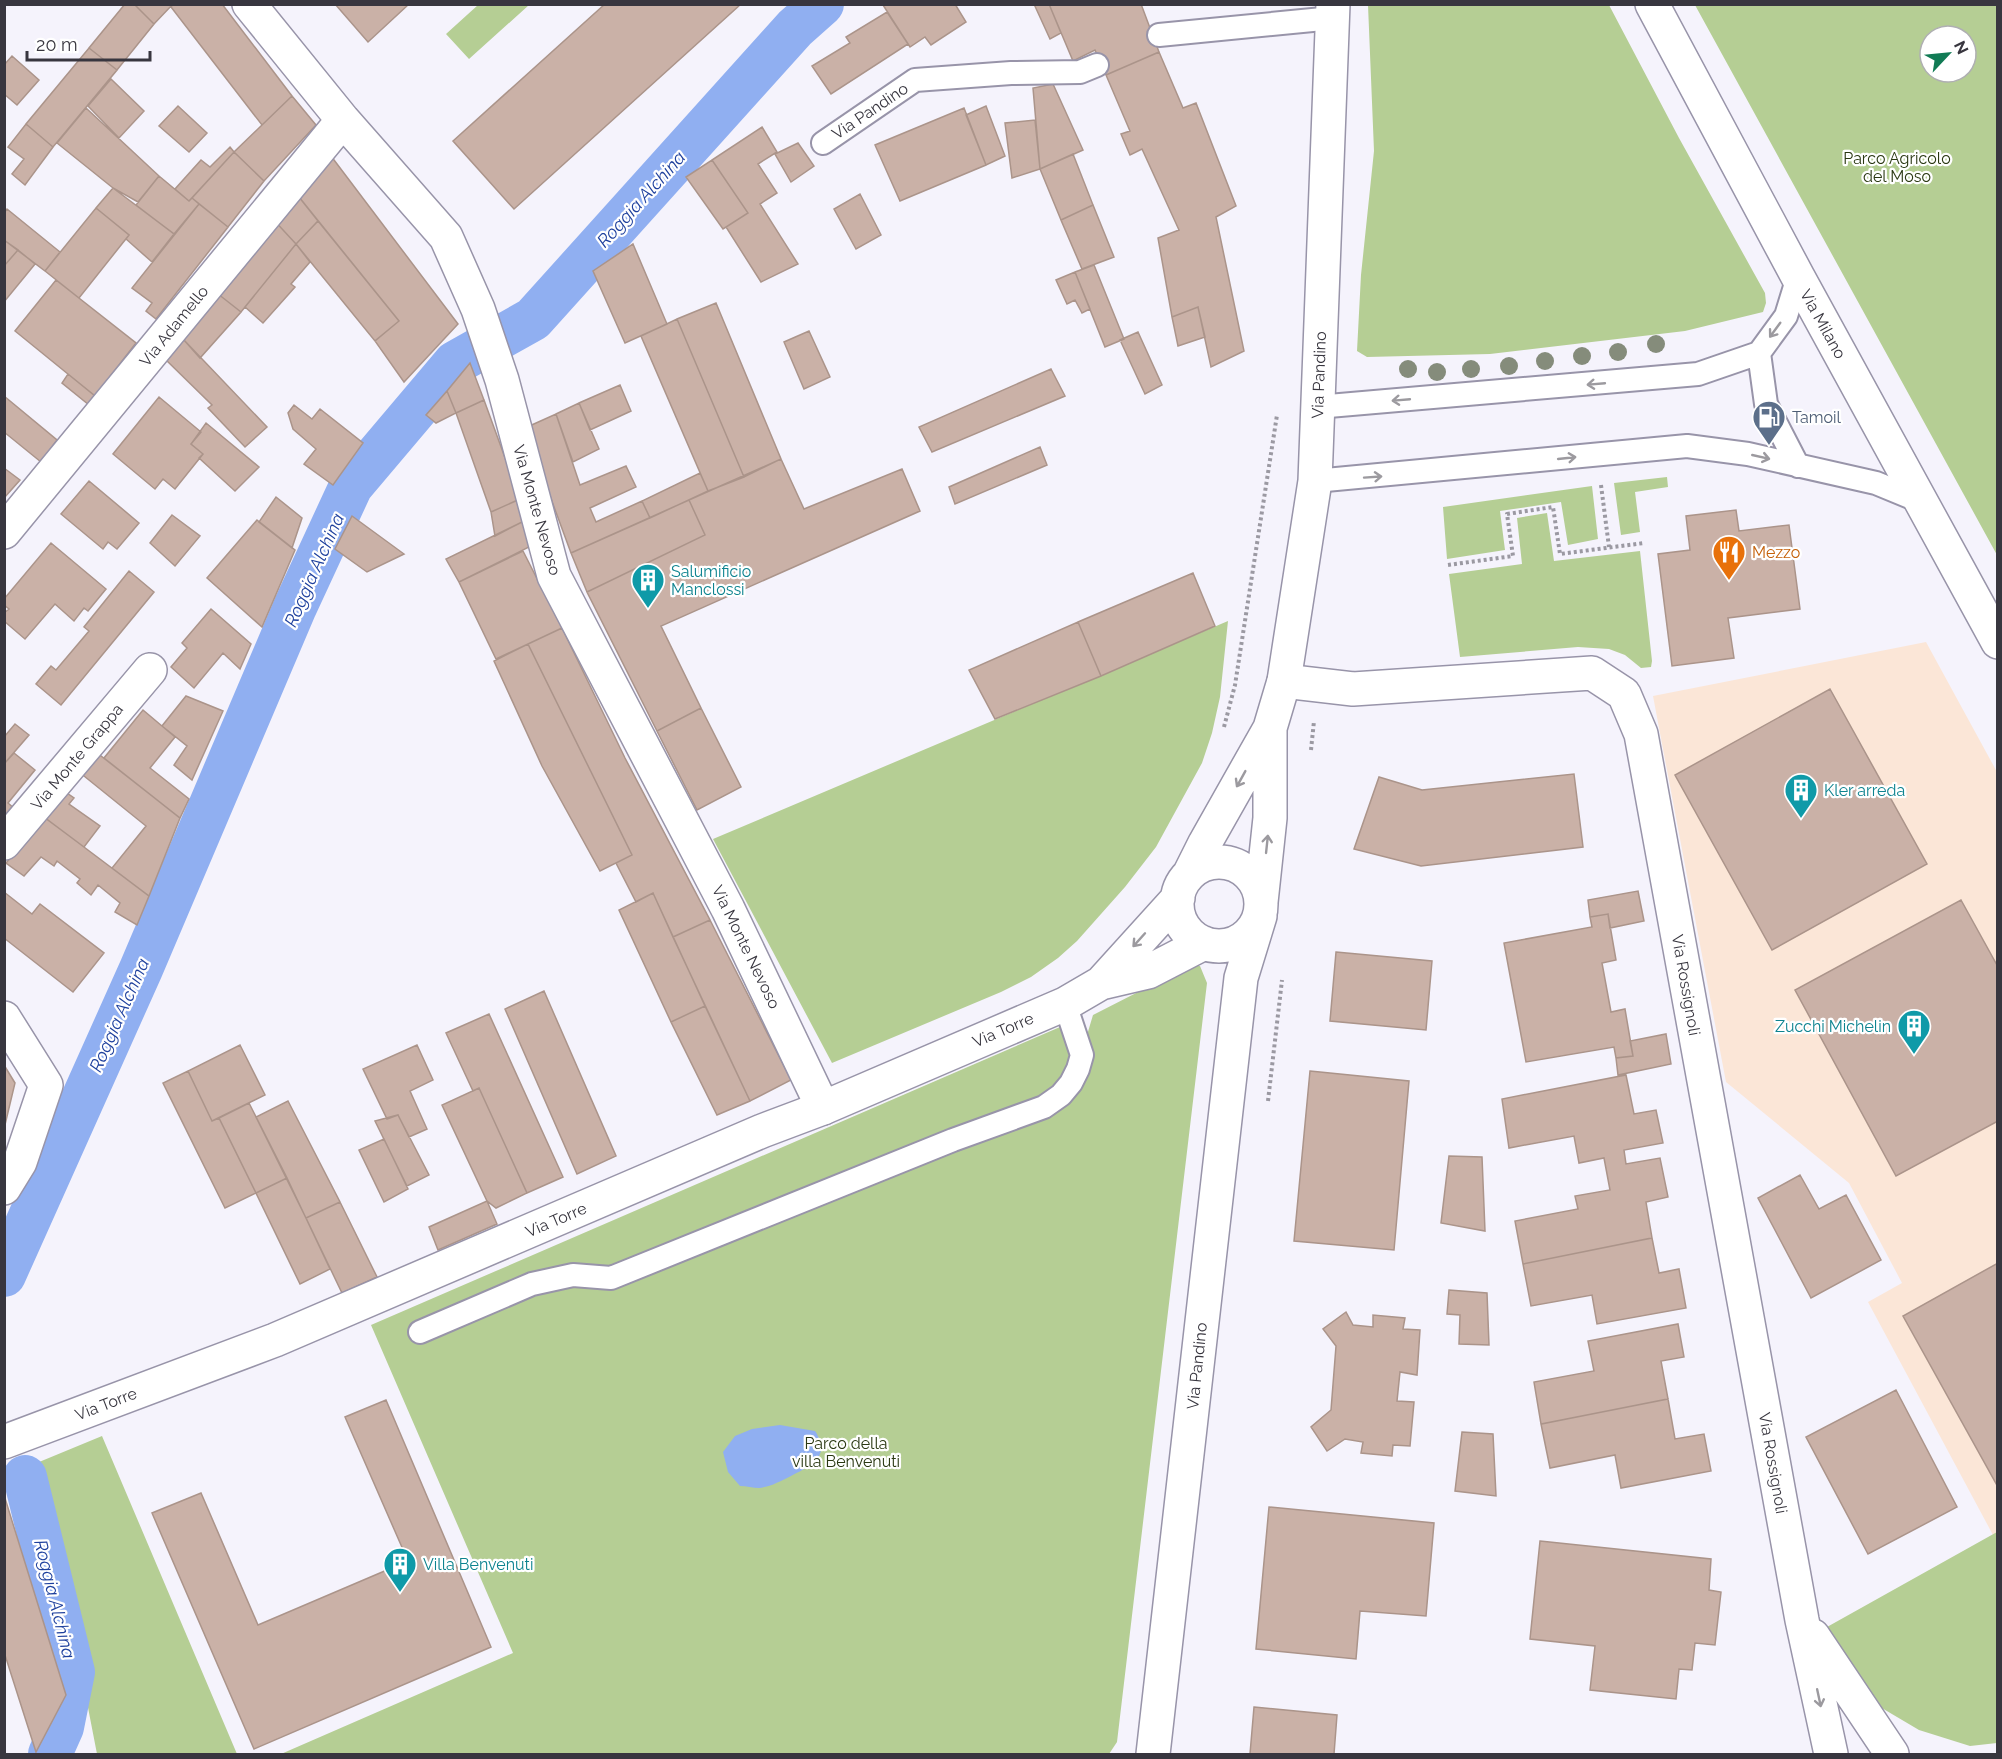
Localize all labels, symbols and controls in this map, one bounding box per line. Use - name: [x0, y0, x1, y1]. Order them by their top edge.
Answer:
- scale bar: [27, 24, 150, 62]
- north arrow: [1918, 24, 1978, 84]
- text: 20 m: [36, 34, 78, 55]
- text: N: [1950, 38, 1972, 57]
- street label: Via Pandino: [828, 79, 912, 143]
- water label: Roggia Alchina: [592, 147, 690, 251]
- park label: Parco Agricolo del Moso: [1843, 149, 1951, 186]
- street label: Via Adamello: [136, 282, 212, 370]
- street label: Via Milano: [1796, 286, 1850, 362]
- one-way arrow: [1769, 322, 1781, 338]
- street label: Via Pandino: [1308, 331, 1330, 419]
- one-way arrow: [1586, 379, 1606, 390]
- one-way arrow: [1392, 395, 1412, 406]
- fuel station icon: Tamoil: [1751, 399, 1787, 446]
- place label: Tamoil: [1792, 408, 1842, 427]
- street label: Via Monte Nevoso: [509, 443, 565, 577]
- one-way arrow: [1557, 452, 1577, 463]
- one-way arrow: [1751, 452, 1770, 464]
- one-way arrow: [1363, 471, 1383, 482]
- water label: Roggia Alchina: [280, 510, 348, 630]
- restaurant icon: Mezzo: [1711, 534, 1747, 581]
- place label: Mezzo: [1752, 543, 1800, 562]
- building icon: Salumificio Manclossi: [630, 562, 666, 609]
- place label: Salumificio Manclossi: [671, 562, 751, 599]
- street label: Via Monte Grappa: [27, 700, 127, 814]
- one-way arrow: [1235, 769, 1246, 787]
- building icon: Kler arreda: [1783, 772, 1819, 819]
- place label: Kler arreda: [1824, 781, 1905, 800]
- one-way arrow: [1262, 835, 1273, 854]
- street label: Via Monte Nevoso: [708, 882, 784, 1012]
- one-way arrow: [1132, 933, 1146, 948]
- street label: Via Rossignoli: [1668, 933, 1704, 1037]
- water label: Roggia Alchina: [85, 955, 153, 1075]
- building icon: Zucchi Michelin: [1896, 1008, 1932, 1055]
- street label: Via Torre: [970, 1009, 1036, 1051]
- place label: Zucchi Michelin: [1775, 1017, 1891, 1036]
- street label: Via Torre: [523, 1199, 589, 1241]
- street label: Via Pandino: [1183, 1322, 1211, 1410]
- street label: Via Torre: [72, 1384, 140, 1424]
- street label: Via Rossignoli: [1755, 1411, 1791, 1515]
- park label: Parco della villa Benvenuti: [792, 1434, 900, 1471]
- water label: Roggia Alchina: [30, 1537, 80, 1661]
- building icon: Villa Benvenuti: [382, 1546, 418, 1593]
- place label: Villa Benvenuti: [423, 1555, 533, 1574]
- one-way arrow: [1814, 1687, 1825, 1707]

